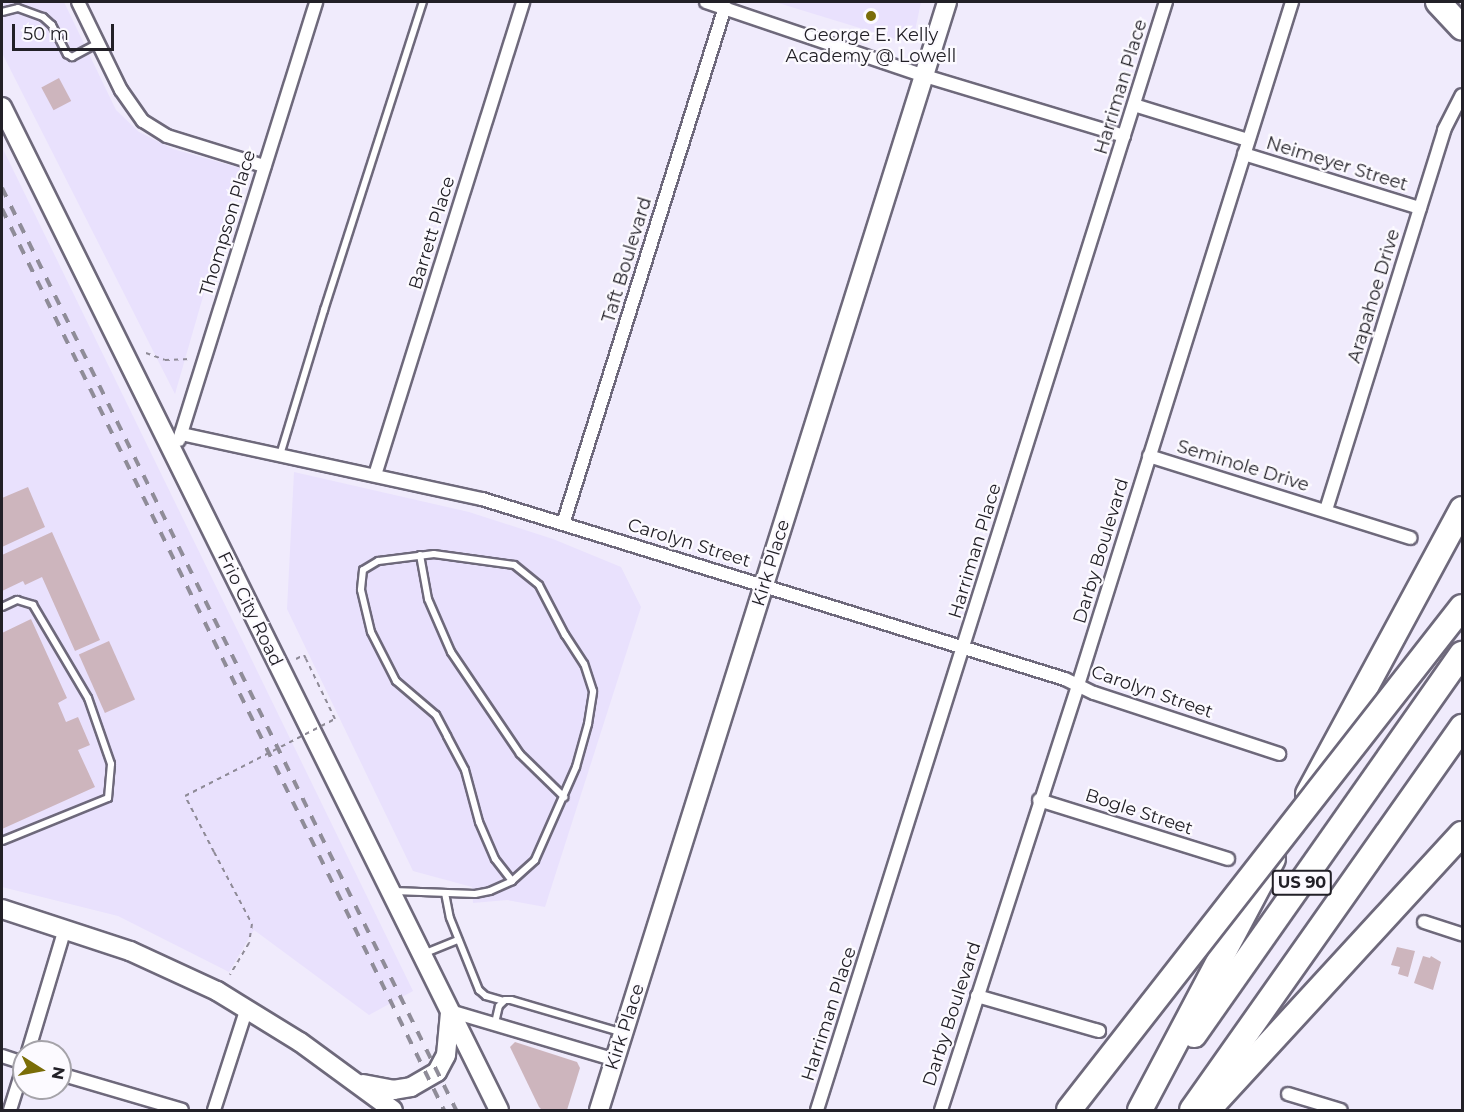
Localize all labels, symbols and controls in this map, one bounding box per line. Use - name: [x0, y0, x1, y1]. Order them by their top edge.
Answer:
- marker: George E. Kelly Academy @ Lowell: [864, 9, 878, 23]
- scale bar: [15, 12, 117, 50]
- street label: Harriman Place: [1090, 17, 1152, 157]
- text: 50 m: [23, 23, 69, 45]
- place label: George E. Kelly Academy @ Lowell: [786, 25, 956, 68]
- street label: Neimeyer Street: [1264, 132, 1410, 196]
- street label: Thompson Place: [196, 148, 260, 298]
- street label: Barrett Place: [405, 174, 459, 292]
- street label: Taft Boulevard: [598, 195, 656, 325]
- street label: Arapahoe Drive: [1343, 226, 1405, 366]
- street label: Seminole Drive: [1174, 436, 1312, 496]
- street label: Darby Boulevard: [1069, 476, 1133, 626]
- street label: Harriman Place: [944, 481, 1006, 621]
- street label: Carolyn Street: [625, 514, 753, 572]
- street label: Kirk Place: [748, 517, 794, 609]
- street label: Frio City Road: [213, 548, 287, 670]
- street label: Carolyn Street: [1088, 661, 1216, 723]
- street label: Bogle Street: [1082, 784, 1196, 840]
- road number: US 90: [1270, 870, 1334, 896]
- street label: Darby Boulevard: [918, 939, 986, 1089]
- street label: Harriman Place: [797, 944, 861, 1084]
- street label: Kirk Place: [601, 981, 649, 1073]
- north arrow: [12, 1040, 72, 1100]
- text: N: [48, 1065, 69, 1081]

